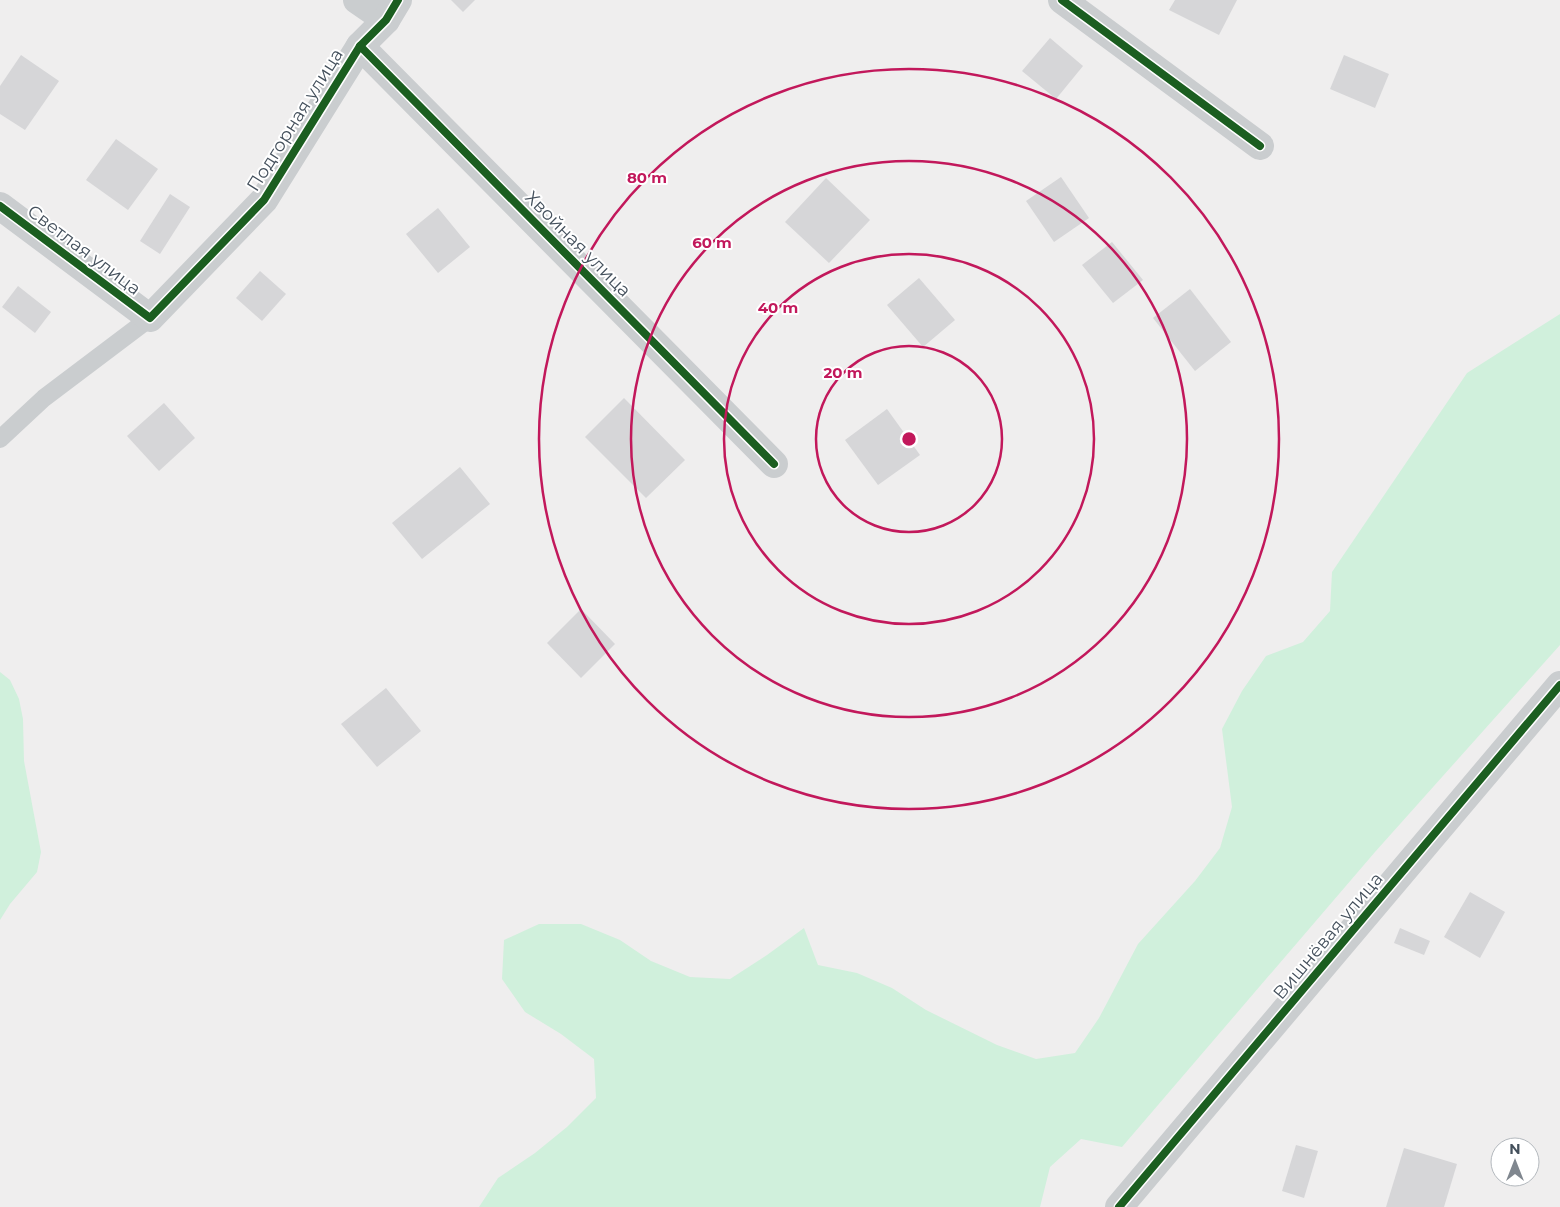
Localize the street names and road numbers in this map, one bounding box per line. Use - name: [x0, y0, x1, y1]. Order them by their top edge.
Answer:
- street label: Подгорная улица: [242, 44, 348, 196]
- street label: Хвойная улица: [520, 186, 636, 302]
- street label: Светлая улица: [23, 200, 145, 300]
- street label: Вишнёвая улица: [1268, 868, 1388, 1004]

